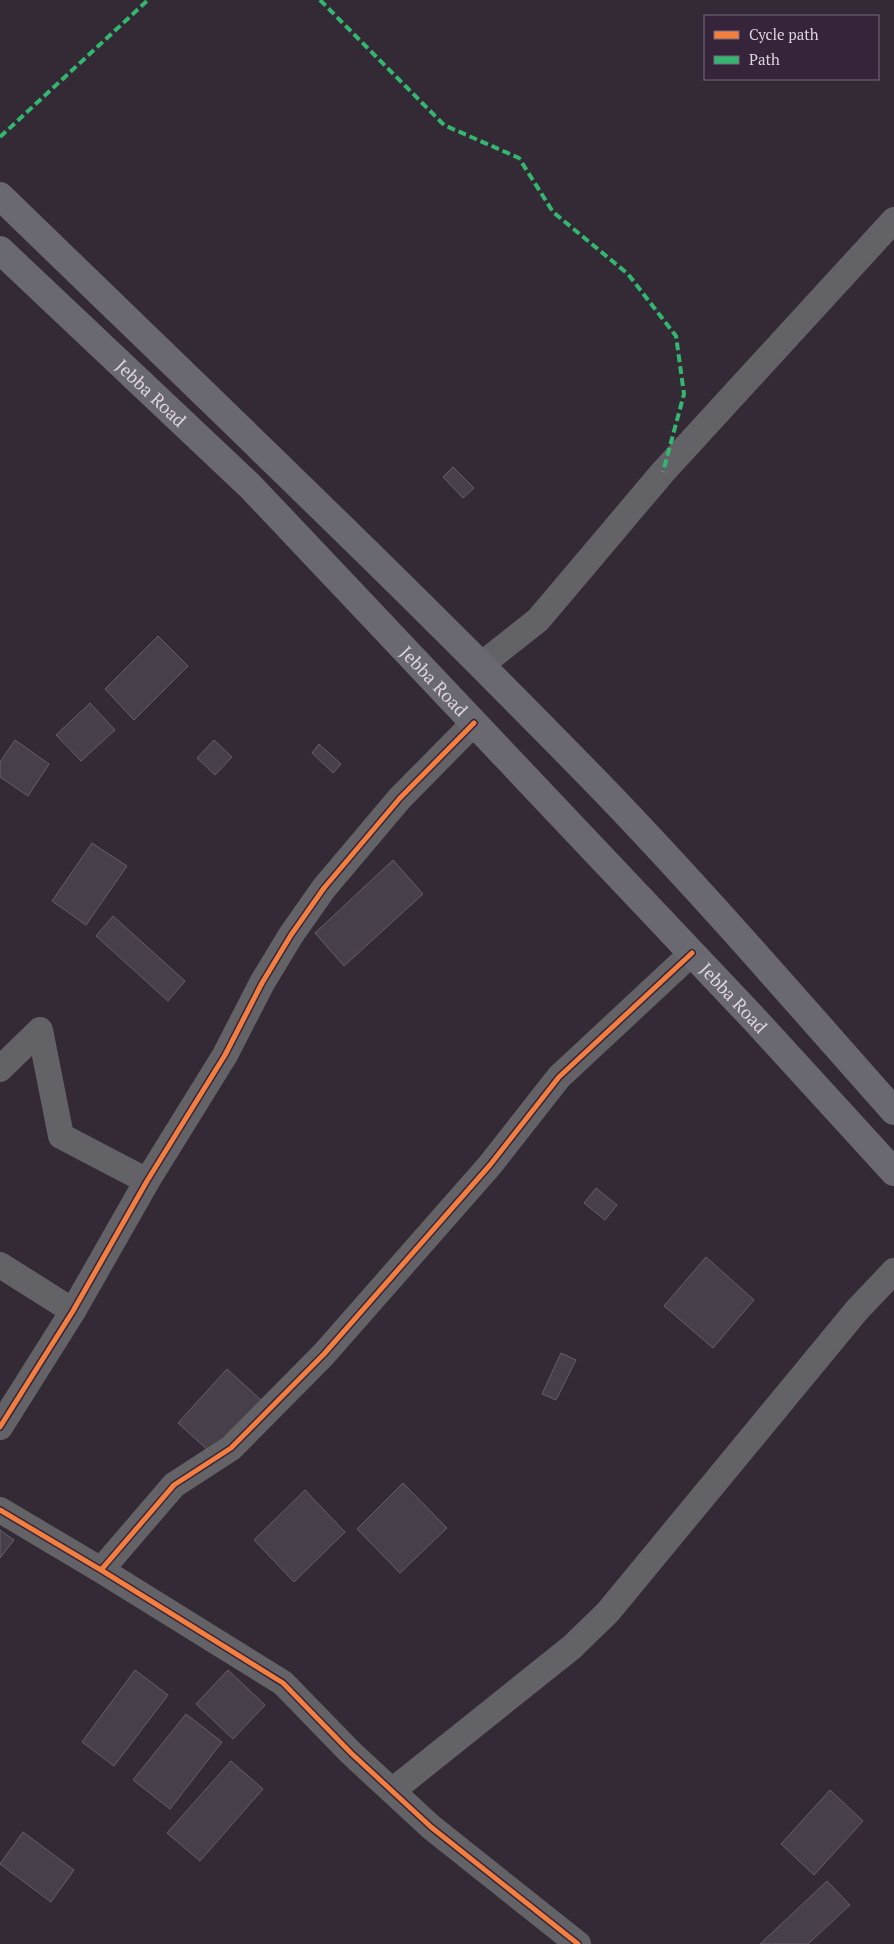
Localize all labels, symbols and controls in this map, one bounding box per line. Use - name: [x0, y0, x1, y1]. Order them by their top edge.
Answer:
- legend: [704, 15, 879, 80]
- text: Cycle path: [749, 24, 819, 44]
- text: Path: [749, 49, 780, 69]
- street label: Jebba Road: [111, 354, 192, 432]
- street label: Jebba Road: [395, 640, 473, 721]
- street label: Jebba Road: [695, 957, 773, 1038]

